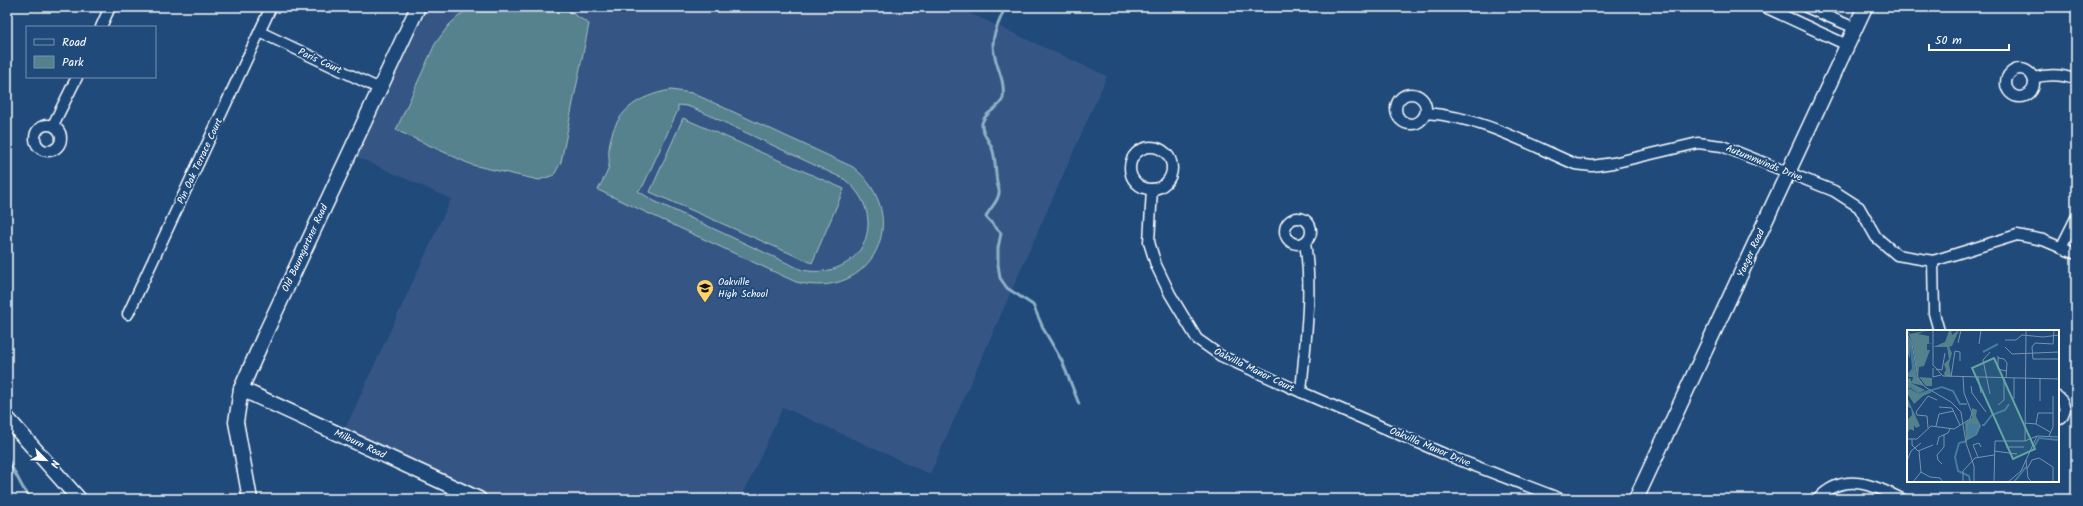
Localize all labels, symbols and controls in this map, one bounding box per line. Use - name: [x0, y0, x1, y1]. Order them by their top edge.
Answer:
- legend: [26, 26, 156, 78]
- scale bar: [1929, 26, 2009, 52]
- text: 50 m: [1935, 31, 1962, 50]
- text: Road: [62, 33, 87, 52]
- street label: Paris Court: [296, 44, 345, 78]
- text: Park: [62, 53, 84, 72]
- street label: Pin Oak Terrace Court: [173, 115, 227, 207]
- street label: Autumnwinds Drive: [1723, 140, 1805, 186]
- street label: Old Baumgartner Road: [278, 201, 333, 295]
- street label: Yaeger Road: [1733, 225, 1770, 280]
- place label: Oakville High School: [718, 274, 768, 302]
- school or university icon: Oakville High School: [695, 278, 715, 303]
- inset map: [1907, 330, 2059, 482]
- street label: Oakvilla Manor Court: [1211, 344, 1297, 397]
- street label: Oakvilla Manor Drive: [1387, 423, 1473, 471]
- street label: Milburn Road: [331, 425, 389, 463]
- north arrow: [26, 440, 66, 480]
- text: N: [45, 457, 64, 471]

